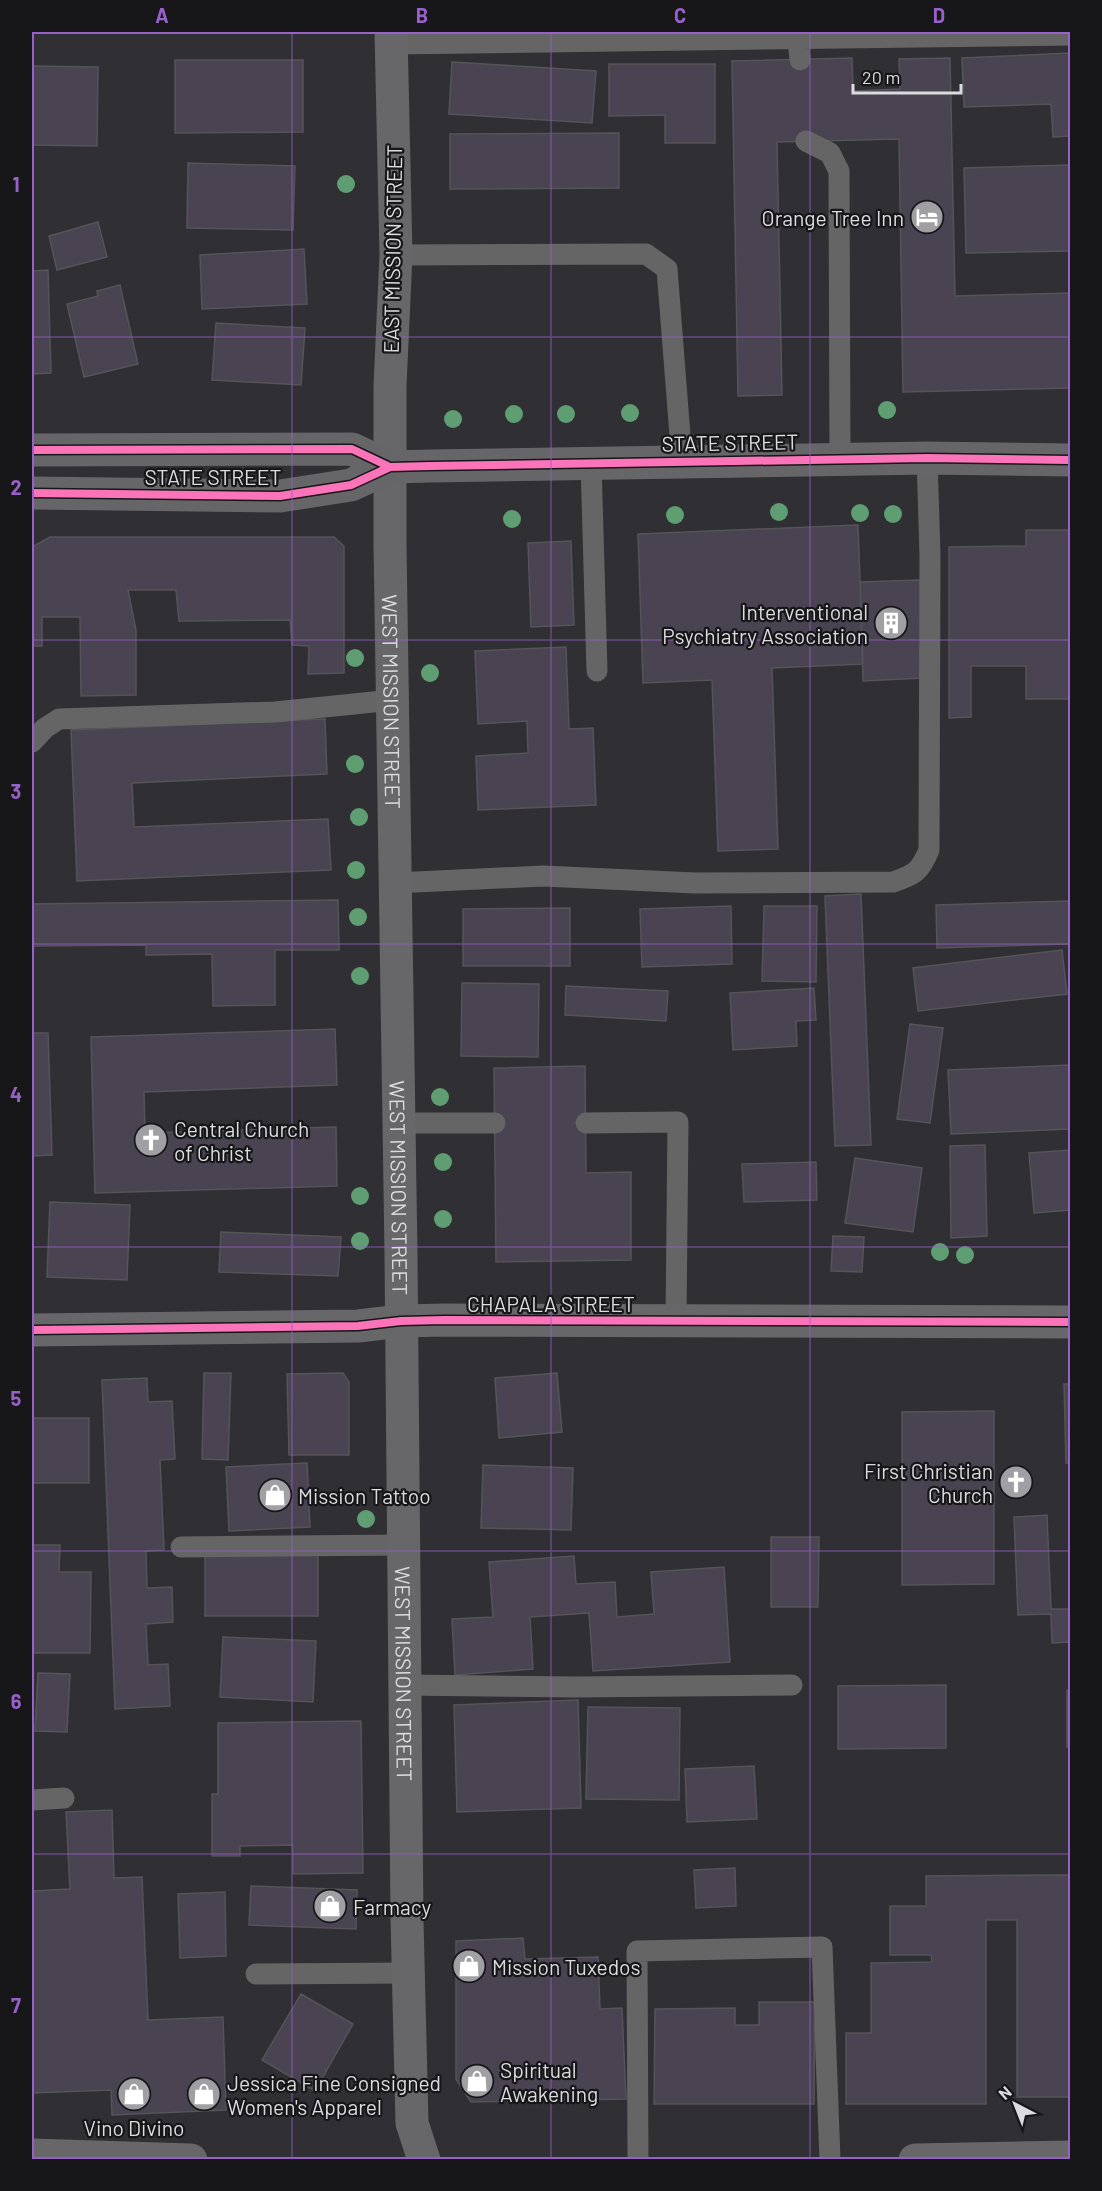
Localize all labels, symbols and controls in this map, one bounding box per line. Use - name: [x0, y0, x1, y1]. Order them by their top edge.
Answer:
- text: A: [155, 3, 169, 27]
- text: B: [416, 3, 428, 27]
- text: C: [674, 3, 686, 27]
- text: D: [933, 3, 945, 27]
- scale bar: [853, 57, 961, 95]
- text: 20 m: [862, 66, 900, 88]
- street label: EAST MISSION STREET: [378, 144, 406, 353]
- text: 1: [12, 172, 20, 196]
- hotel icon: Orange Tree Inn: [909, 199, 945, 235]
- place label: Orange Tree Inn: [762, 205, 904, 230]
- street label: STATE STREET: [661, 428, 799, 456]
- street label: STATE STREET: [145, 464, 281, 489]
- text: 2: [10, 475, 22, 499]
- street label: WEST MISSION STREET: [378, 594, 407, 809]
- place label: Interventional Psychiatry Association: [662, 599, 868, 648]
- building icon: Interventional Psychiatry Association: [873, 605, 909, 641]
- text: 3: [11, 779, 21, 803]
- street label: WEST MISSION STREET: [386, 1080, 414, 1295]
- text: 4: [10, 1082, 22, 1106]
- place label: Central Church of Christ: [174, 1116, 309, 1165]
- church icon: Central Church of Christ: [133, 1122, 169, 1158]
- street label: CHAPALA STREET: [467, 1291, 635, 1316]
- text: 5: [11, 1386, 22, 1410]
- place label: First Christian Church: [864, 1458, 993, 1507]
- church icon: First Christian Church: [998, 1464, 1034, 1500]
- shop icon: Mission Tattoo: [257, 1477, 293, 1513]
- place label: Mission Tattoo: [298, 1483, 431, 1508]
- street label: WEST MISSION STREET: [391, 1566, 418, 1781]
- text: 6: [11, 1689, 22, 1713]
- shop icon: Farmacy: [312, 1888, 348, 1924]
- place label: Farmacy: [353, 1894, 432, 1919]
- shop icon: Mission Tuxedos: [451, 1948, 487, 1984]
- place label: Mission Tuxedos: [492, 1954, 641, 1979]
- text: 7: [11, 1993, 21, 2017]
- place label: Spiritual Awakening: [500, 2057, 598, 2106]
- shop icon: Spiritual Awakening: [459, 2063, 495, 2099]
- place label: Jessica Fine Consigned Women's Apparel: [227, 2070, 441, 2119]
- north arrow: [985, 2074, 1045, 2134]
- shop icon: Vino Divino: [116, 2076, 152, 2112]
- shop icon: Jessica Fine Consigned Women's Apparel: [186, 2076, 222, 2112]
- text: N: [994, 2082, 1015, 2103]
- place label: Vino Divino: [84, 2115, 184, 2140]

